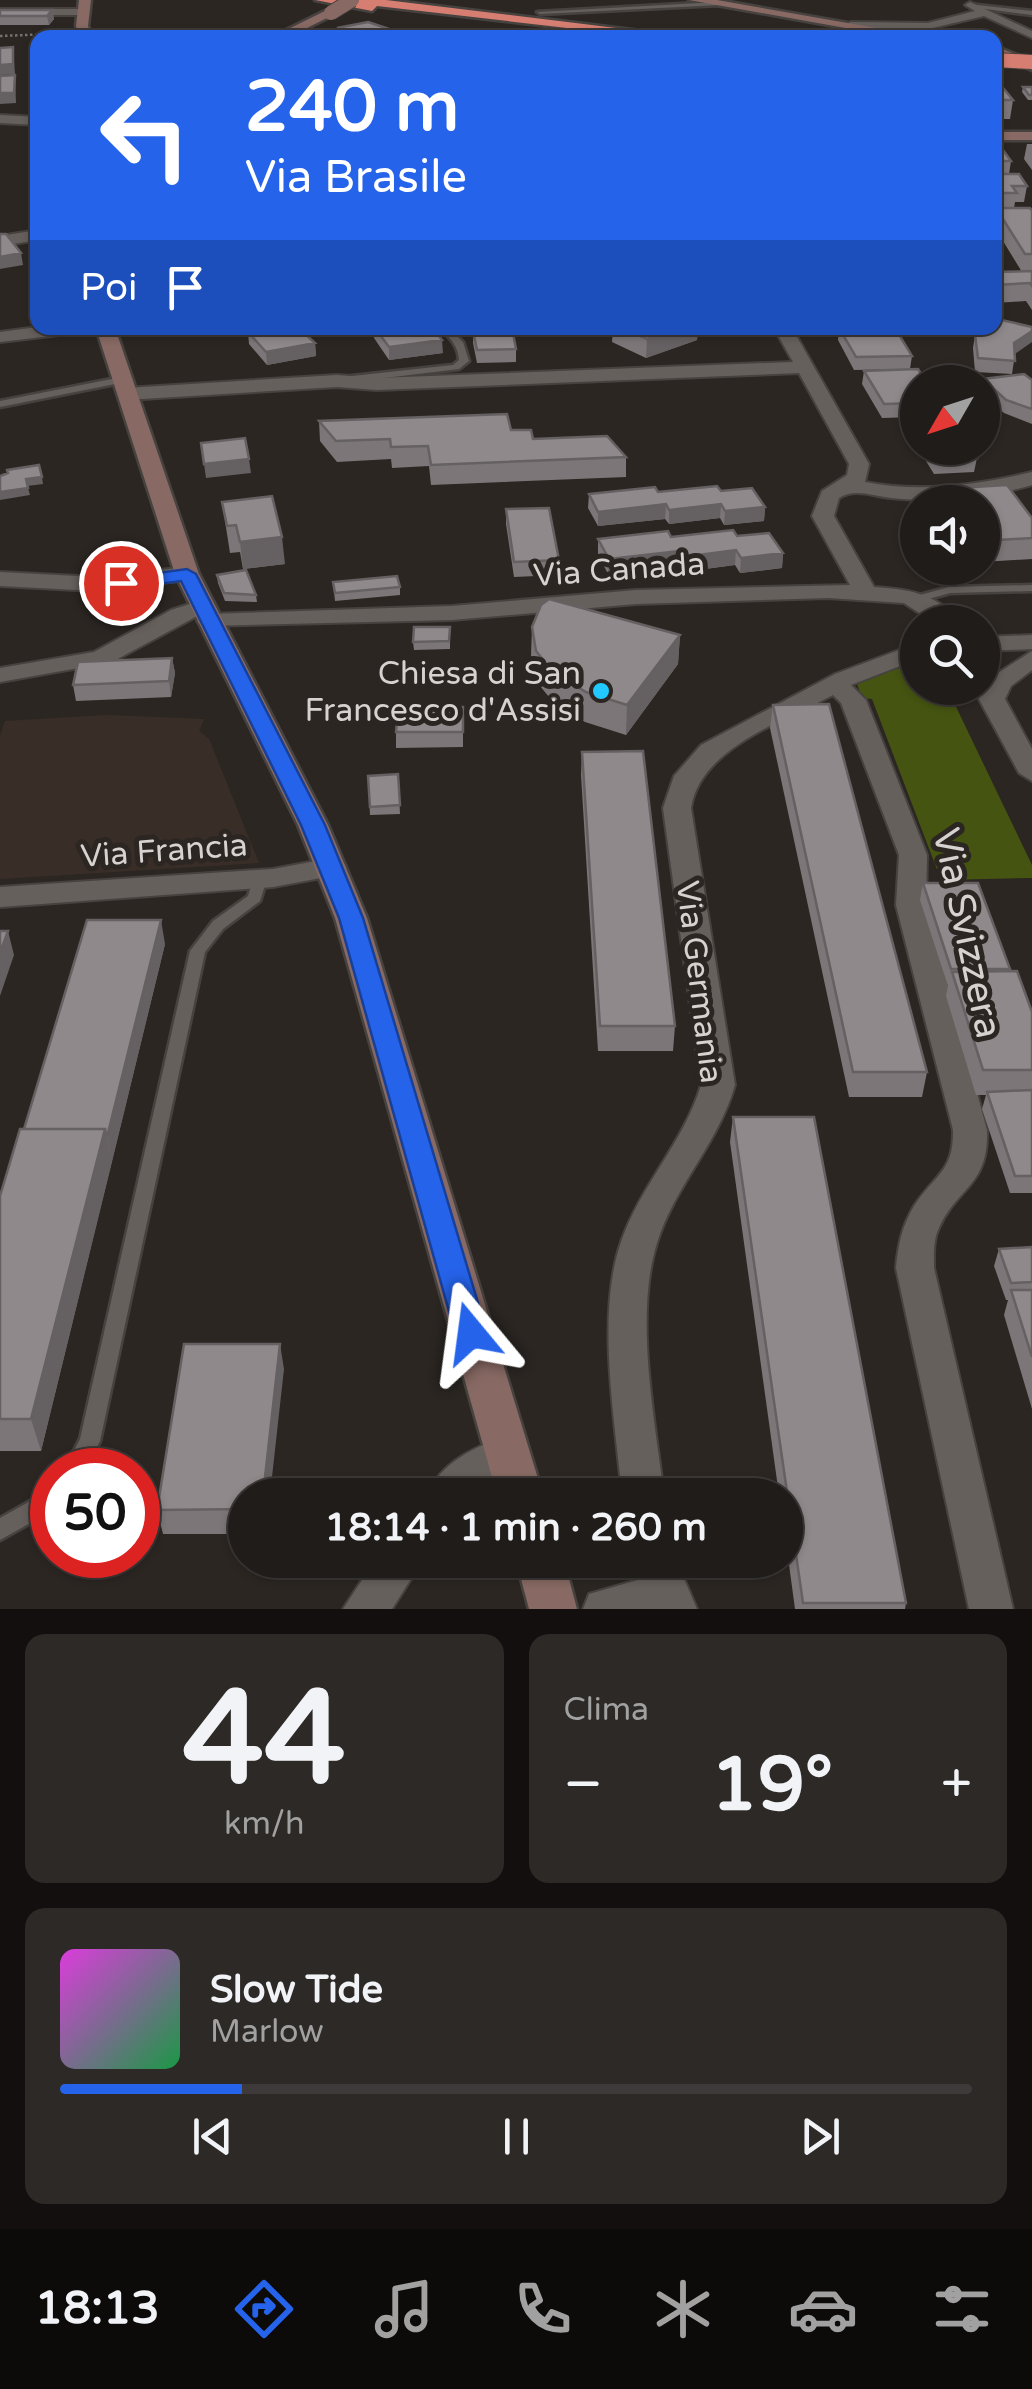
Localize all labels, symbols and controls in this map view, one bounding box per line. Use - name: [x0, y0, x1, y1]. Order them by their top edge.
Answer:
- text: 240 m: [245, 66, 459, 150]
- icon: left: [80, 70, 210, 200]
- text: Via Brasile: [245, 151, 467, 205]
- icon: arrive: [158, 260, 213, 315]
- text: Poi: [80, 265, 138, 311]
- north arrow: [900, 365, 1000, 465]
- map controls: [900, 365, 1000, 705]
- button: sound: [900, 485, 1000, 585]
- pin: [79, 541, 164, 626]
- street label: Via Canada: [532, 545, 706, 595]
- icon: arrive: [94, 556, 149, 611]
- button: search: [900, 605, 1000, 705]
- place label: Chiesa di San Francesco d'Assisi: [304, 655, 581, 730]
- marker: Chiesa di San Francesco d'Assisi: [590, 680, 612, 702]
- street label: Via Svizzera: [922, 824, 1012, 1043]
- street label: Via Francia: [79, 826, 249, 876]
- street label: Via Germania: [668, 879, 730, 1085]
- position arrow: [419, 1281, 523, 1385]
- speed limit sign: 50: [30, 1448, 160, 1578]
- text: 18:14 · 1 min · 260 m: [324, 1505, 707, 1551]
- text: 44: [183, 1662, 346, 1818]
- text: Clima: [564, 1691, 649, 1729]
- text: 19°: [711, 1740, 833, 1830]
- text: −: [564, 1752, 603, 1818]
- text: +: [941, 1752, 972, 1818]
- text: km/h: [224, 1805, 304, 1843]
- text: Slow Tide: [210, 1967, 383, 2013]
- text: Marlow: [210, 2013, 324, 2051]
- icon: previous: [185, 2109, 240, 2164]
- icon: pause: [489, 2109, 544, 2164]
- icon: next: [793, 2109, 848, 2164]
- icon: directions: [229, 2274, 299, 2344]
- icon: music: [369, 2274, 439, 2344]
- icon: phone: [508, 2274, 578, 2344]
- icon: climate: [648, 2274, 718, 2344]
- icon: car: [788, 2274, 858, 2344]
- icon: filters: [927, 2274, 997, 2344]
- text: 18:13: [35, 2282, 160, 2336]

